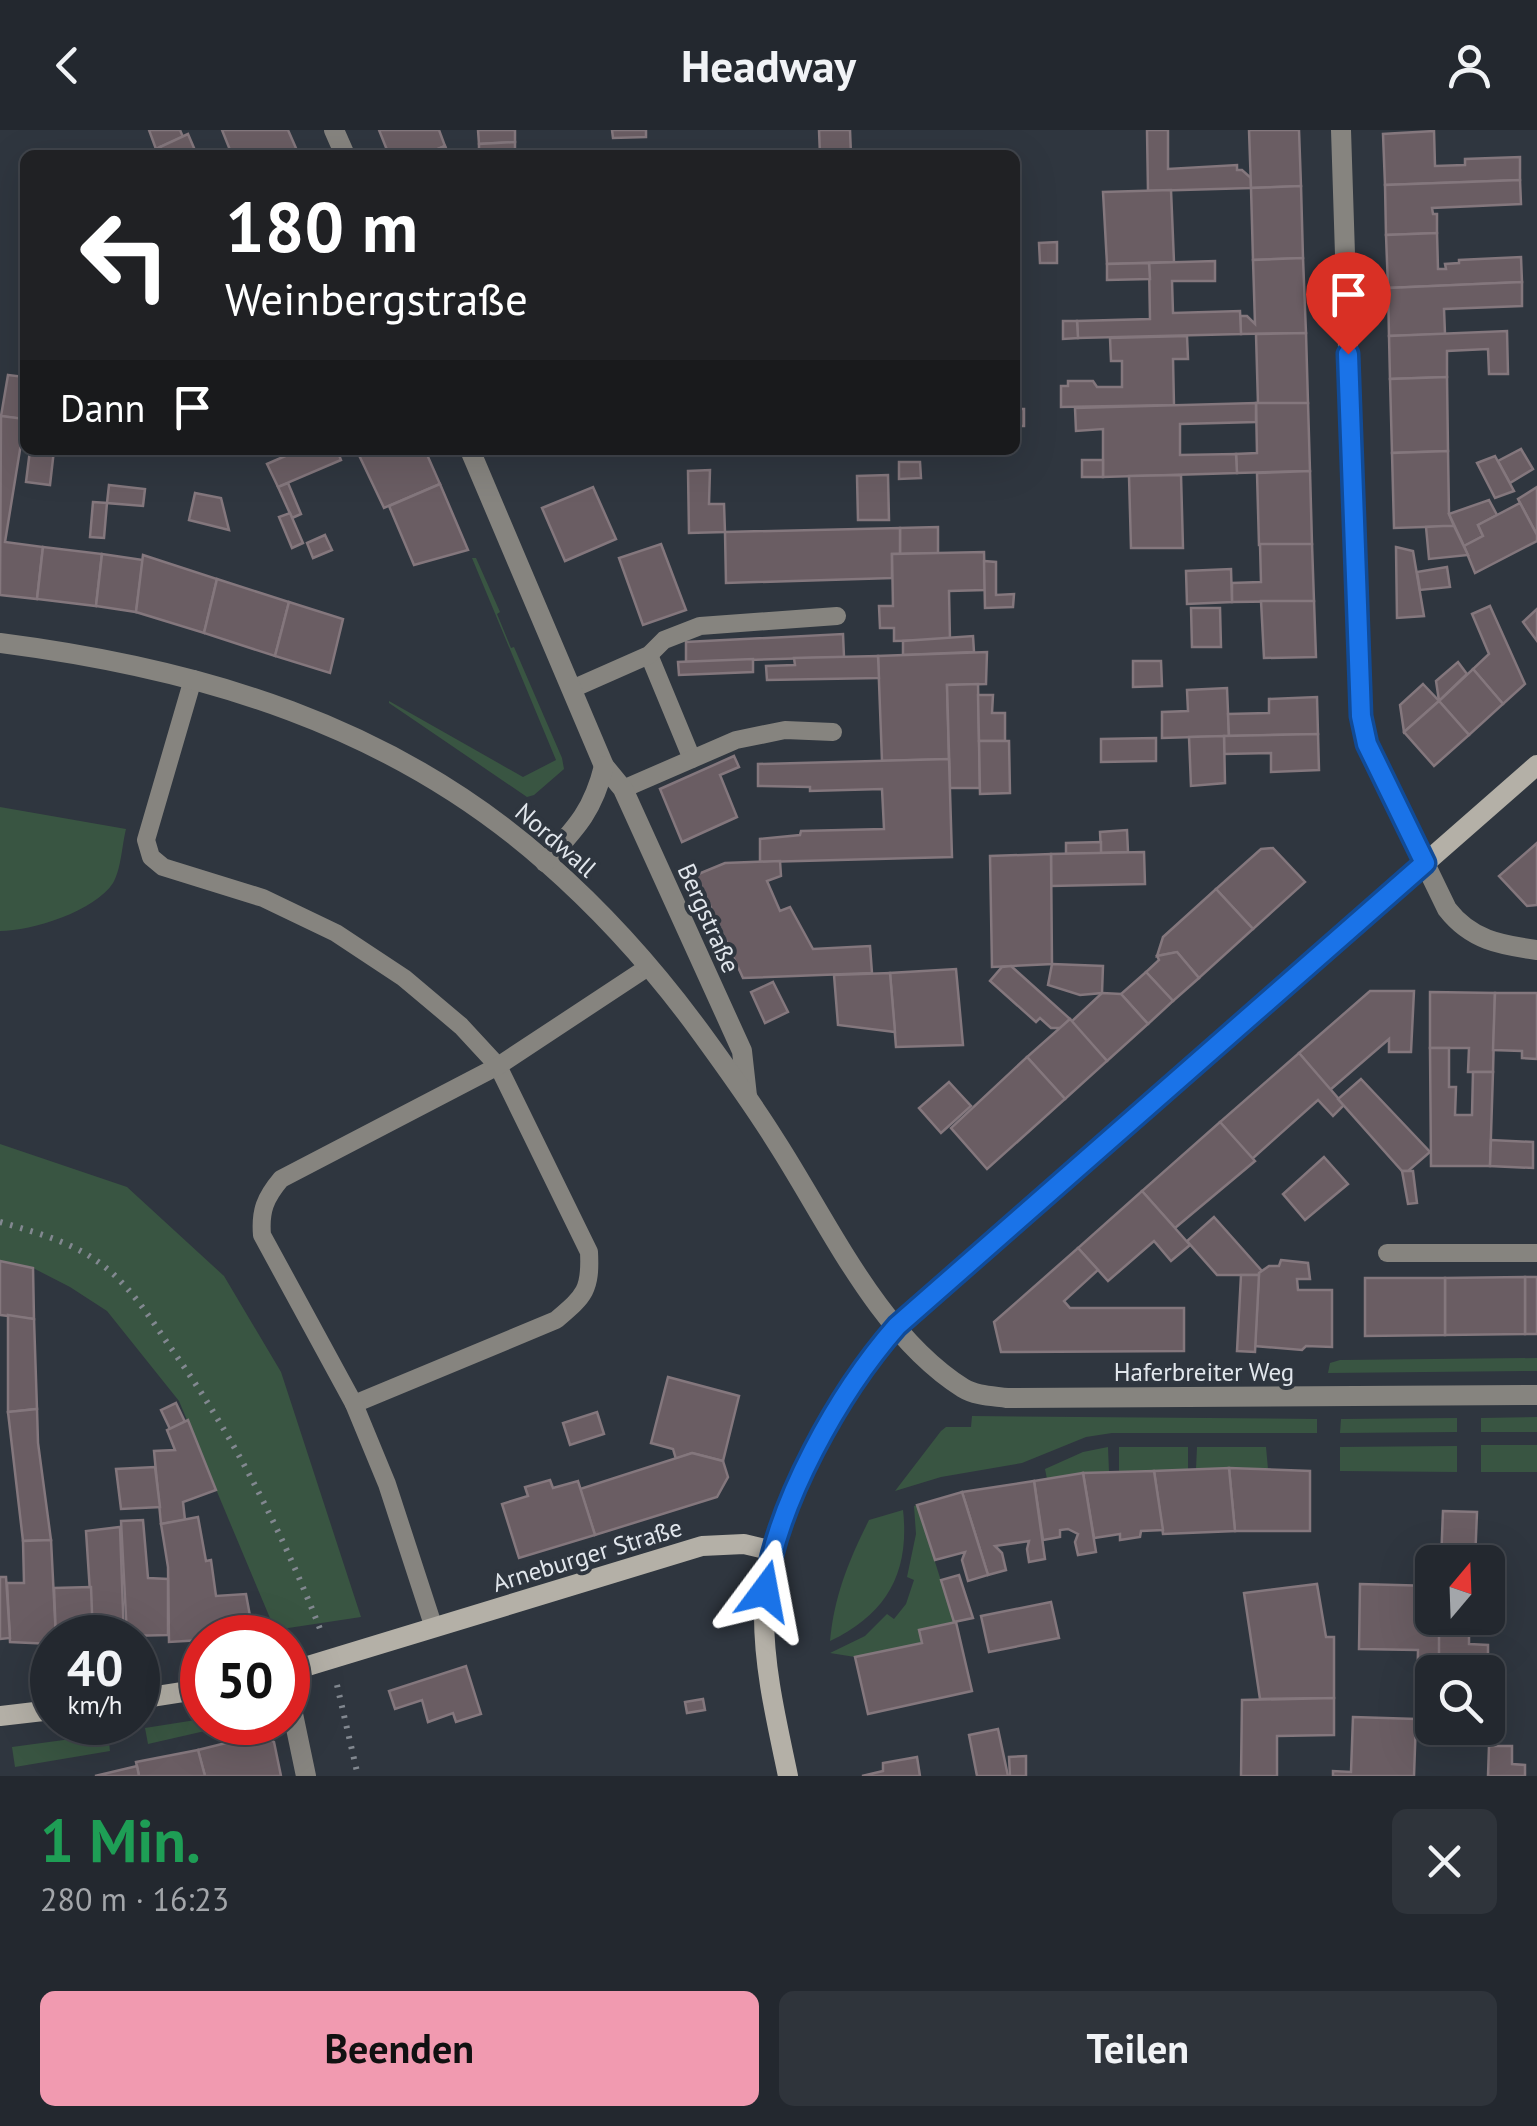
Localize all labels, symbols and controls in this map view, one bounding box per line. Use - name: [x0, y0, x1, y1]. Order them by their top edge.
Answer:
- text: Headway: [681, 36, 856, 94]
- icon: back: [40, 38, 95, 93]
- icon: person: [1442, 38, 1497, 93]
- text: 180 m: [225, 181, 418, 271]
- icon: left: [60, 190, 190, 320]
- pin: [1306, 252, 1391, 355]
- icon: arrive: [1321, 267, 1376, 322]
- text: Weinbergstraße: [225, 269, 528, 327]
- icon: arrive: [165, 380, 220, 435]
- text: Dann: [60, 383, 145, 432]
- street label: Nordwall: [509, 796, 604, 885]
- street label: Bergstraße: [671, 858, 747, 978]
- street label: Haferbreiter Weg: [1114, 1356, 1294, 1388]
- street label: Arneburger Straße: [488, 1511, 686, 1599]
- position arrow: [713, 1539, 817, 1643]
- north arrow: [1415, 1545, 1505, 1635]
- map controls: [1415, 1545, 1505, 1745]
- speed limit sign: 50: [180, 1615, 310, 1745]
- text: 40: [67, 1635, 123, 1700]
- button: search: [1415, 1655, 1505, 1745]
- text: km/h: [68, 1689, 122, 1721]
- text: 1 Min.: [40, 1801, 201, 1879]
- button: close: [1392, 1809, 1497, 1914]
- text: 280 m · 16:23: [40, 1878, 229, 1920]
- button: Beenden: [40, 1991, 759, 2106]
- button: Teilen: [779, 1991, 1497, 2106]

